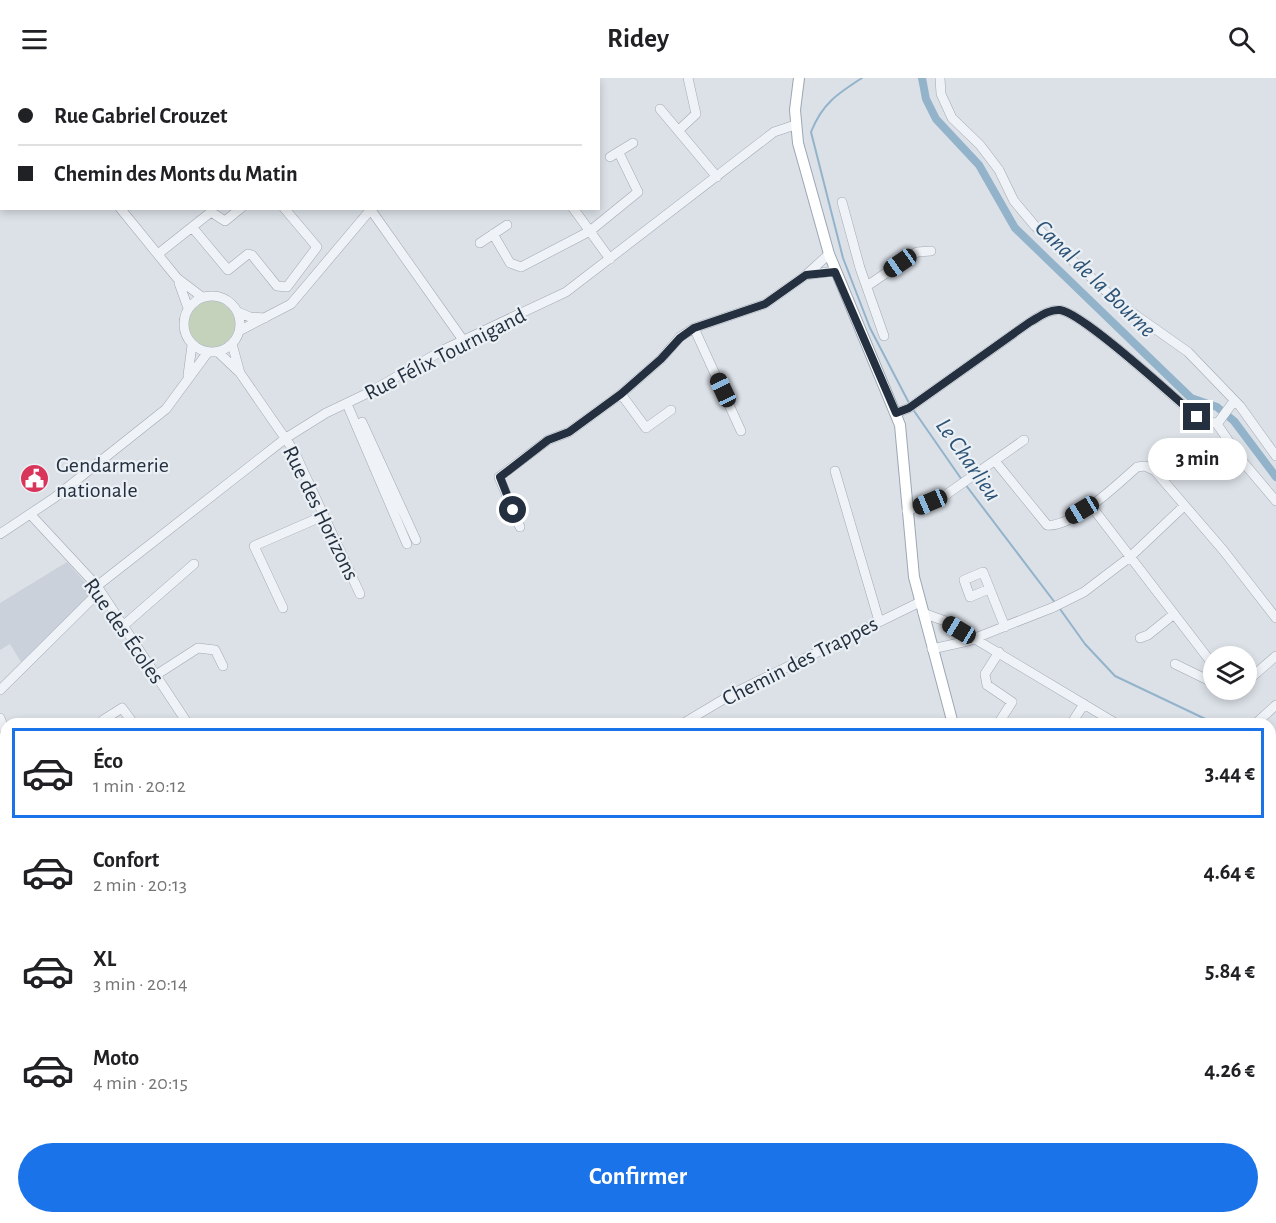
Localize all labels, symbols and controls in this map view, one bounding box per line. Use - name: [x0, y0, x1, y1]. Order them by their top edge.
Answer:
- icon: menu: [18, 23, 51, 56]
- icon: search: [1225, 23, 1258, 56]
- text: Ridey: [607, 25, 669, 52]
- text: Rue Gabriel Crouzet: [54, 105, 228, 127]
- text: Chemin des Monts du Matin: [54, 163, 298, 185]
- water label: Canal de la Bourne: [1030, 216, 1160, 342]
- car: [880, 245, 920, 281]
- street label: Rue Félix Tournigand: [361, 304, 529, 404]
- car: [707, 370, 739, 410]
- route end: [1183, 403, 1210, 430]
- water label: Le Charlieu: [931, 414, 1005, 506]
- callout: 3 min: [1148, 438, 1246, 480]
- street label: Rue des Horizons: [279, 442, 363, 584]
- text: 3 min: [1176, 449, 1219, 469]
- place label: Gendarmerie nationale: [56, 454, 169, 501]
- public building icon: Gendarmerie nationale: [19, 462, 51, 494]
- car: [910, 487, 950, 517]
- car: [1062, 493, 1102, 527]
- route start: [499, 496, 526, 523]
- street label: Rue des Écoles: [80, 574, 169, 688]
- street label: Chemin des Trappes: [719, 612, 881, 710]
- car: [939, 613, 979, 647]
- map controls: [1203, 646, 1257, 700]
- button: layers: [1203, 646, 1257, 700]
- icon: car: [21, 746, 75, 800]
- text: Éco: [93, 750, 123, 772]
- text: 3.44 €: [1205, 762, 1255, 784]
- text: 1 min · 20:12: [93, 776, 186, 796]
- icon: car: [21, 845, 75, 899]
- text: Confort: [93, 849, 159, 871]
- text: 4.64 €: [1204, 861, 1255, 883]
- text: 2 min · 20:13: [93, 875, 187, 895]
- icon: car: [21, 944, 75, 998]
- text: XL: [93, 948, 116, 970]
- text: 5.84 €: [1205, 960, 1255, 982]
- text: 3 min · 20:14: [93, 974, 188, 994]
- icon: car: [21, 1043, 75, 1097]
- text: Moto: [93, 1047, 139, 1069]
- text: 4.26 €: [1204, 1059, 1255, 1081]
- text: 4 min · 20:15: [93, 1073, 188, 1093]
- button: Confirmer: [18, 1143, 1258, 1212]

